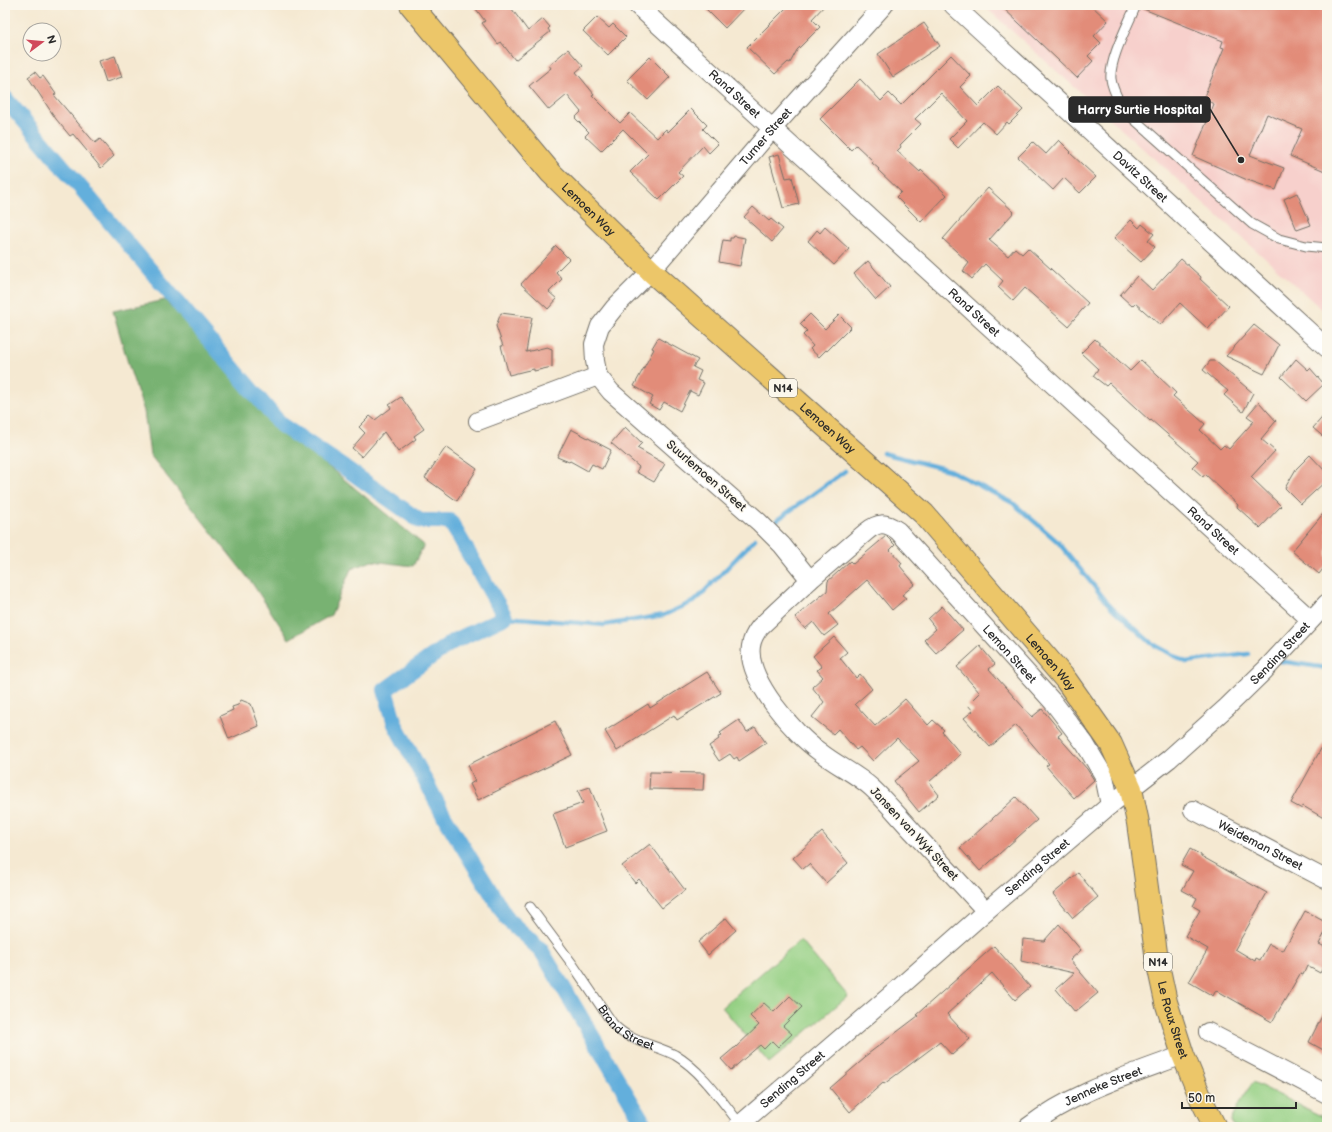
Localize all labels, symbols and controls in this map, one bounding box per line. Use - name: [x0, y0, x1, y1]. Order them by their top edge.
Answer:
- north arrow: [22, 22, 62, 62]
- text: N: [44, 34, 59, 45]
- street label: Rand Street: [705, 67, 764, 122]
- callout: Harry Surtie Hospital: [1069, 97, 1210, 122]
- text: Harry Surtie Hospital: [1078, 102, 1202, 118]
- street label: Turner Street: [737, 105, 795, 169]
- street label: Davitz Street: [1110, 148, 1171, 206]
- street label: Lemoen Way: [558, 180, 619, 240]
- street label: Rand Street: [945, 285, 1003, 340]
- road number: N14: [769, 379, 797, 397]
- street label: Lemoen Way: [797, 399, 859, 457]
- street label: Suurlemoen Street: [663, 437, 749, 515]
- street label: Rand Street: [1184, 503, 1242, 558]
- street label: Sending Street: [1247, 619, 1313, 688]
- street label: Lemon Street: [979, 622, 1040, 686]
- street label: Lemoen Way: [1022, 631, 1079, 694]
- street label: Jansen van Wyk Street: [867, 784, 962, 884]
- street label: Weideman Street: [1215, 817, 1306, 874]
- street label: Sending Street: [1002, 835, 1073, 899]
- road number: N14: [1144, 953, 1172, 971]
- street label: Le Roux Street: [1154, 980, 1191, 1061]
- street label: Brand Street: [595, 1002, 656, 1053]
- street label: Sending Street: [757, 1047, 828, 1111]
- street label: Jenneke Street: [1062, 1063, 1144, 1109]
- scale bar: [1182, 1084, 1296, 1110]
- text: 50 m: [1188, 1091, 1215, 1106]

